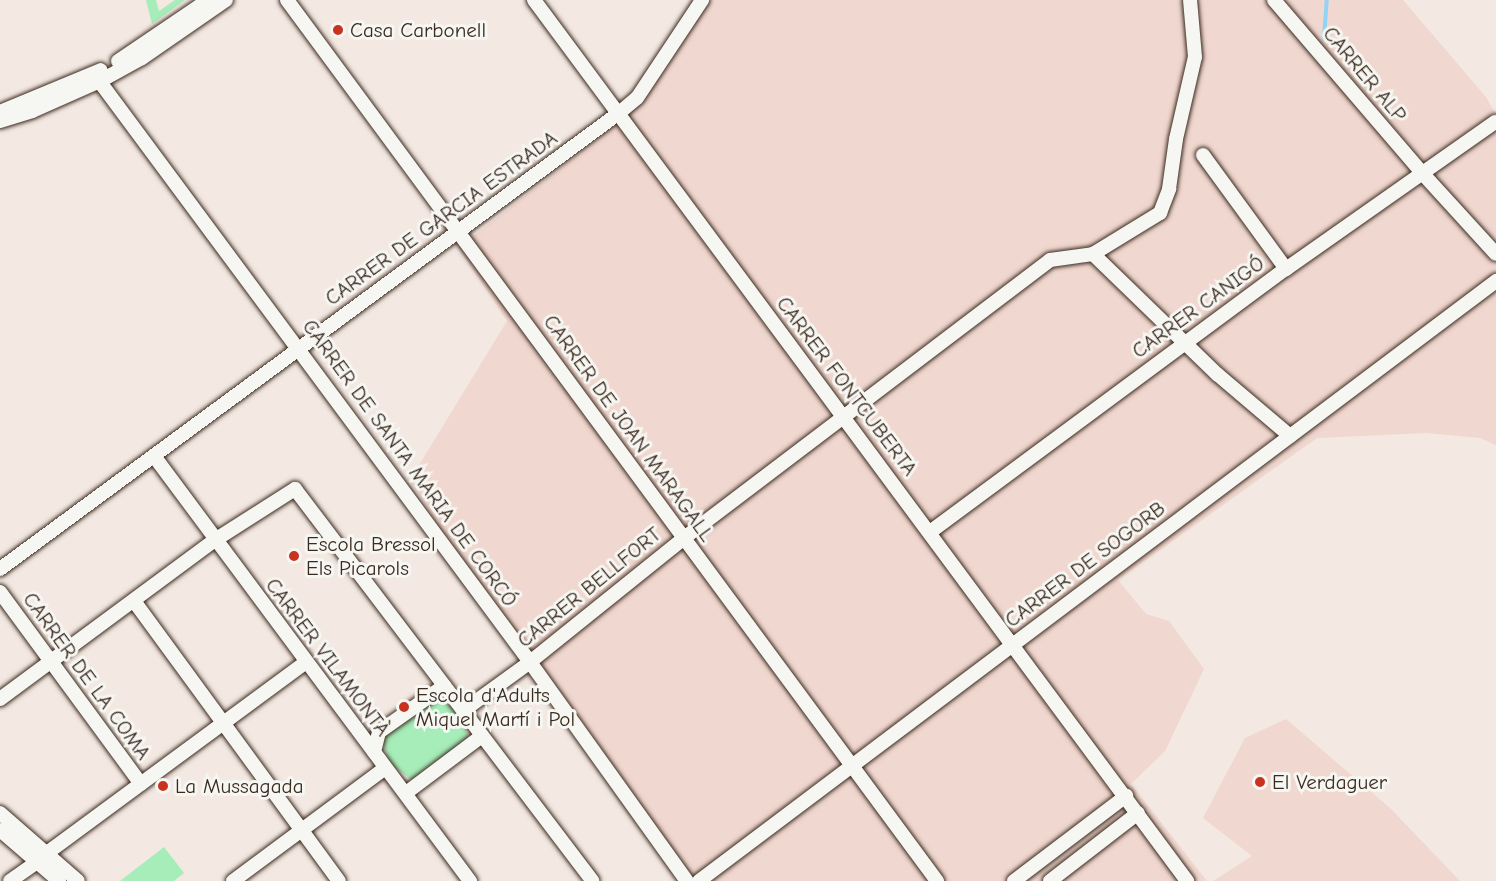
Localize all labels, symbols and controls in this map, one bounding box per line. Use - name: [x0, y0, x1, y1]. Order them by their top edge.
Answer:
- place label: Casa Carbonell: [350, 17, 486, 43]
- street label: CARRER ALP: [1318, 21, 1412, 127]
- marker: Casa Carbonell: [331, 23, 345, 37]
- street label: CARRER DE GARCIA ESTRADA: [320, 125, 562, 311]
- street label: CARRER CANIGÓ: [1127, 251, 1269, 363]
- street label: CARRER FONTCUBERTA: [771, 291, 923, 481]
- street label: CARRER DE JOAN MARAGALL: [538, 310, 720, 546]
- street label: CARRER DE SANTA MARIA DE CORCÓ: [297, 314, 523, 612]
- street label: CARRER DE SOGORB: [1000, 495, 1170, 633]
- street label: CARRER BELLFORT: [512, 521, 666, 653]
- place label: Escola Bressol Els Picarols: [306, 531, 436, 581]
- marker: Escola Bressol Els Picarols: [287, 549, 301, 563]
- street label: CARRER VILAMONTÀ: [260, 573, 396, 741]
- street label: CARRER DE LA COMA: [18, 587, 156, 765]
- place label: Escola d'Adults Miquel Martí i Pol: [416, 682, 575, 732]
- marker: Escola d'Adults Miquel Martí i Pol: [397, 700, 411, 714]
- place label: El Verdaguer: [1272, 769, 1387, 795]
- place label: La Mussagada: [175, 773, 303, 799]
- marker: El Verdaguer: [1253, 775, 1267, 789]
- marker: La Mussagada: [156, 779, 170, 793]

